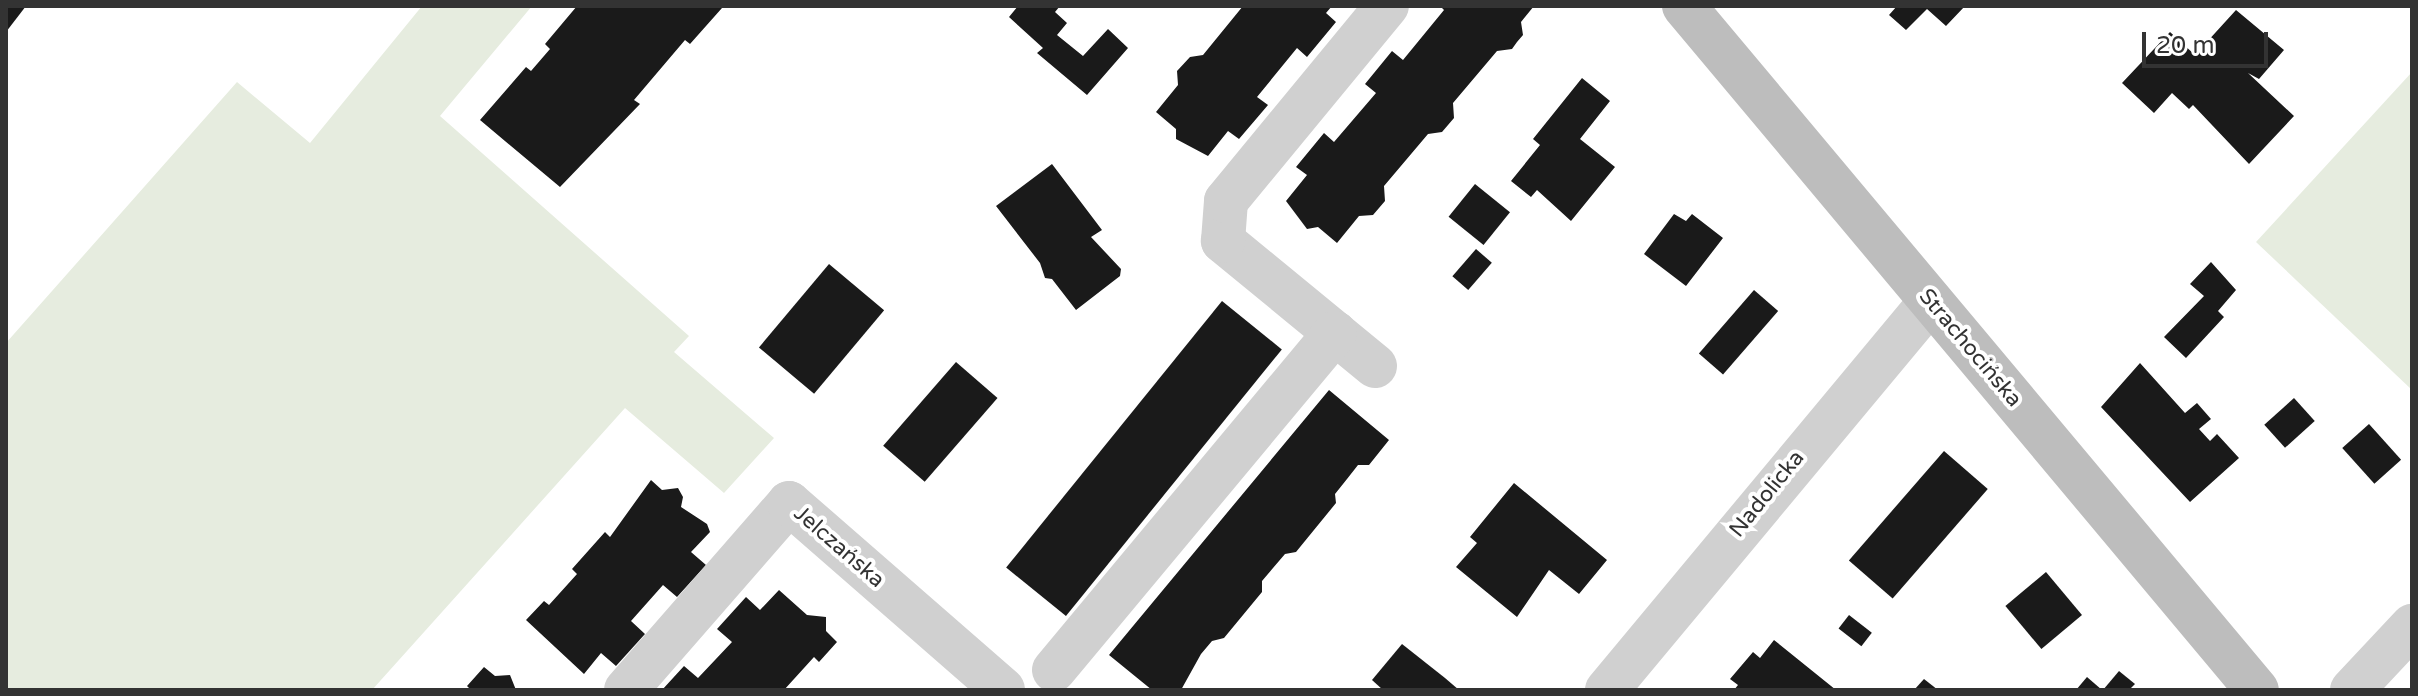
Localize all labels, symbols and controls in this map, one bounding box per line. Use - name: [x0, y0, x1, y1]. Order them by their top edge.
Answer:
- scale bar: [2146, 16, 2272, 66]
- text: 20 m: [2156, 31, 2214, 60]
- street label: Strachocińska: [1913, 284, 2027, 412]
- street label: Nadolicka: [1724, 445, 1810, 543]
- street label: Jelczańska: [788, 501, 890, 593]

